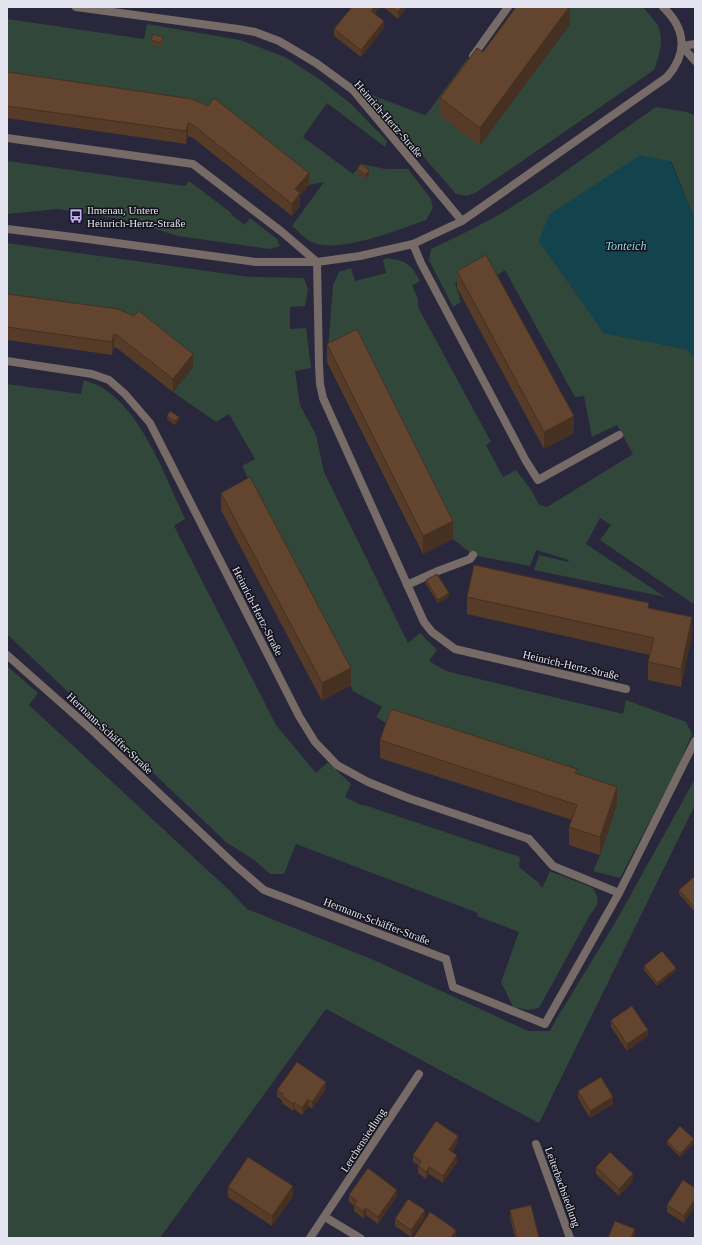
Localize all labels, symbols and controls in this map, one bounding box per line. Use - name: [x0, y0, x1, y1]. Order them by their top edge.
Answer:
- street label: Heinrich-Hertz-Straße: [352, 78, 426, 160]
- place label: Ilmenau, Untere Heinrich-Hertz-Straße: [87, 204, 185, 229]
- bus stop icon: Ilmenau, Untere Heinrich-Hertz-Straße: [68, 208, 84, 224]
- water label: Tonteich: [606, 239, 646, 253]
- street label: Heinrich-Hertz-Straße: [230, 564, 286, 658]
- street label: Heinrich-Hertz-Straße: [522, 648, 620, 682]
- street label: Hermann-Schäffer-Straße: [65, 690, 156, 776]
- street label: Hermann-Schäffer-Straße: [322, 895, 432, 947]
- street label: Lerchensiedlung: [338, 1106, 388, 1174]
- street label: Leiterbachsiedlung: [543, 1145, 583, 1229]

